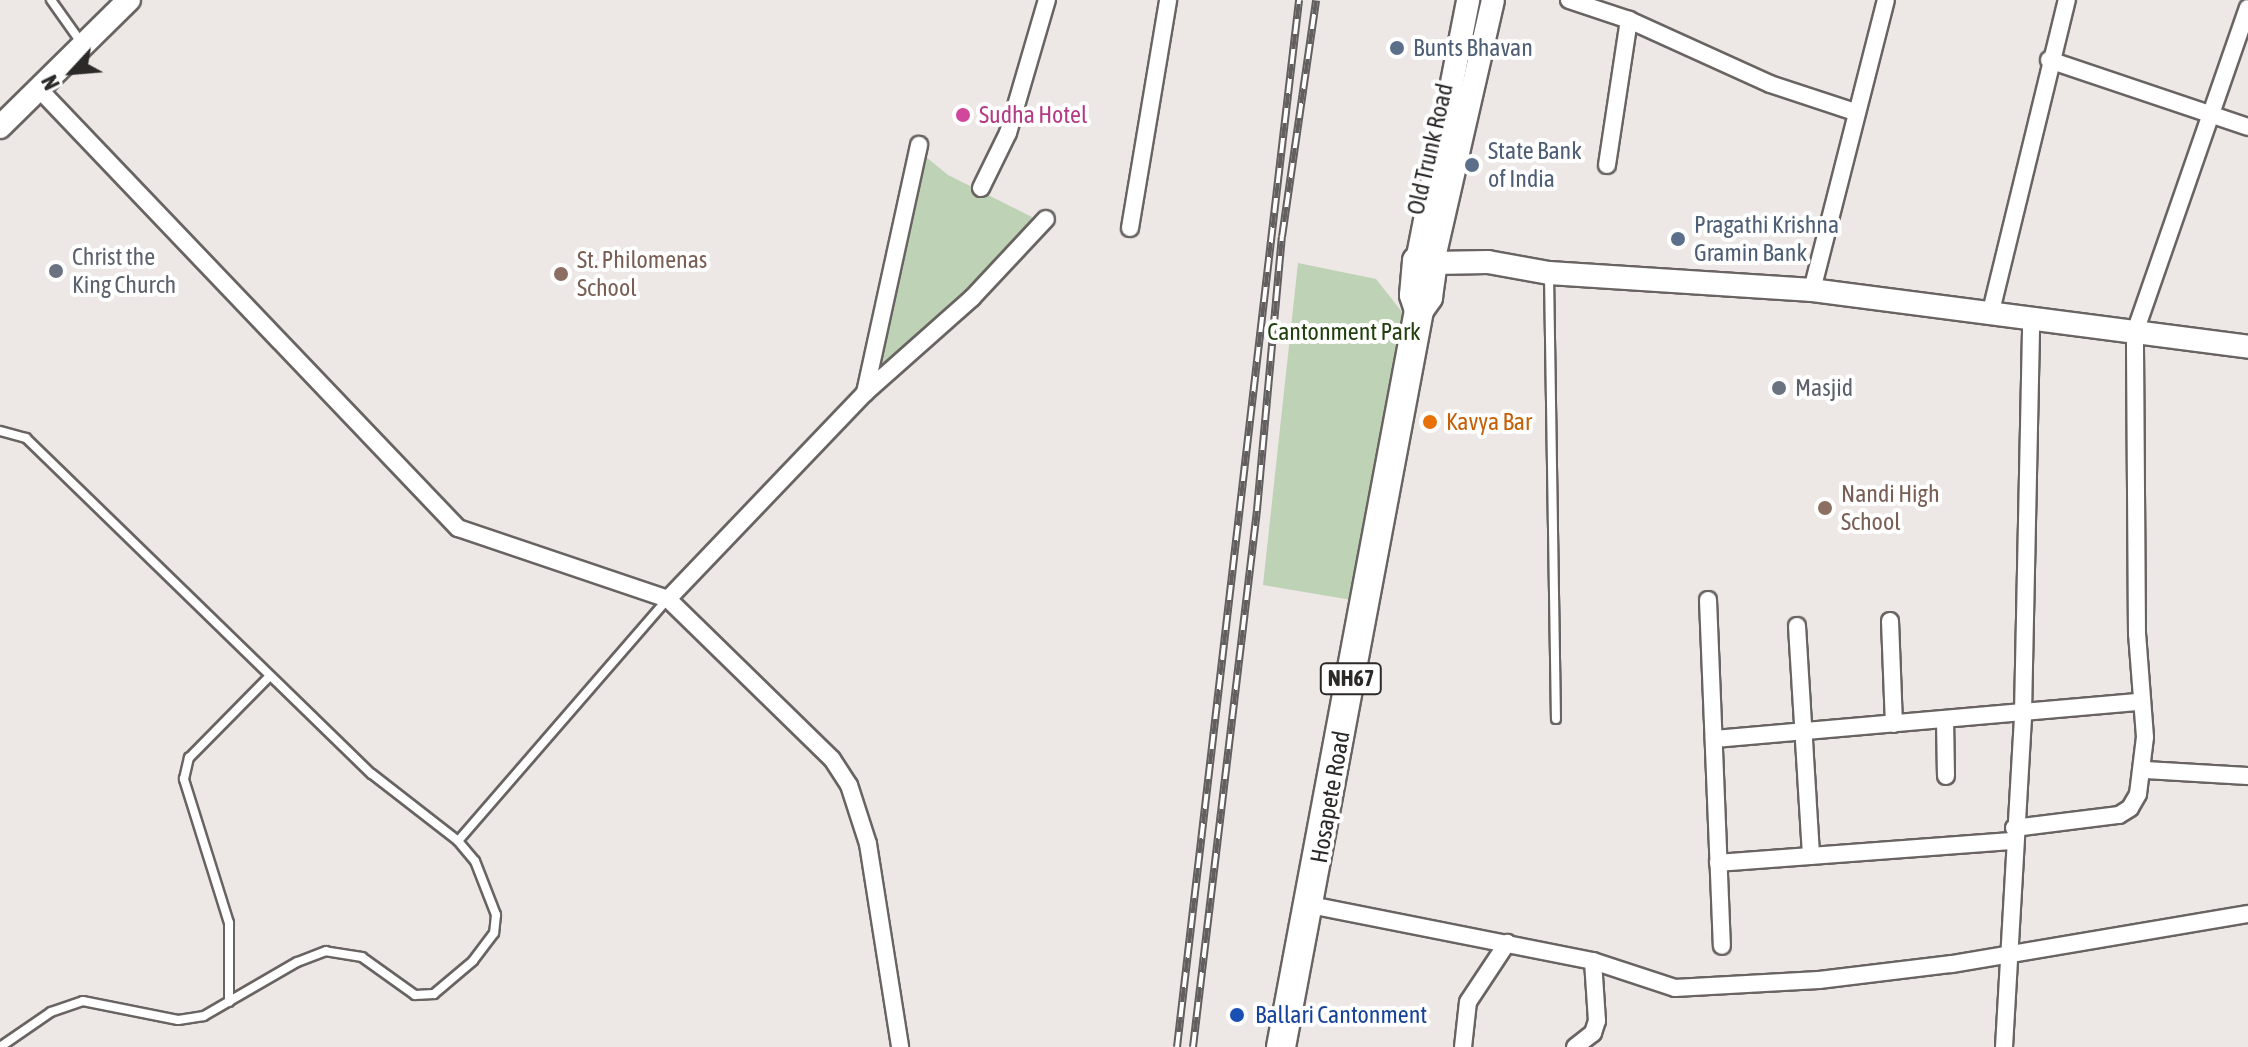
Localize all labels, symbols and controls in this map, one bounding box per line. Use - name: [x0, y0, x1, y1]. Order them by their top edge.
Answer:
- north arrow: [32, 32, 112, 112]
- place label: Bunts Bhavan: [1413, 34, 1533, 62]
- marker: Bunts Bhavan: [1388, 39, 1406, 57]
- text: N: [36, 71, 65, 94]
- street label: Old Trunk Road: [1401, 81, 1459, 217]
- place label: Sudha Hotel: [979, 101, 1087, 129]
- marker: Sudha Hotel: [954, 106, 972, 124]
- place label: State Bank of India: [1488, 137, 1582, 193]
- marker: State Bank of India: [1463, 156, 1481, 174]
- place label: Pragathi Krishna Gramin Bank: [1694, 211, 1839, 267]
- marker: Pragathi Krishna Gramin Bank: [1669, 230, 1687, 248]
- place label: Christ the King Church: [72, 243, 176, 299]
- place label: St. Philomenas School: [577, 246, 707, 302]
- marker: Christ the King Church: [47, 262, 65, 280]
- marker: St. Philomenas School: [552, 265, 570, 283]
- park label: Cantonment Park: [1267, 318, 1421, 346]
- place label: Masjid: [1795, 374, 1853, 402]
- marker: Masjid: [1770, 379, 1788, 397]
- place label: Kavya Bar: [1446, 408, 1532, 436]
- marker: Kavya Bar: [1421, 413, 1439, 431]
- place label: Nandi High School: [1841, 480, 1940, 536]
- marker: Nandi High School: [1816, 499, 1834, 517]
- road number: NH67: [1319, 661, 1383, 697]
- street label: Hosapete Road: [1304, 729, 1356, 865]
- place label: Ballari Cantonment: [1255, 1001, 1427, 1029]
- marker: Ballari Cantonment: [1226, 1004, 1248, 1026]

